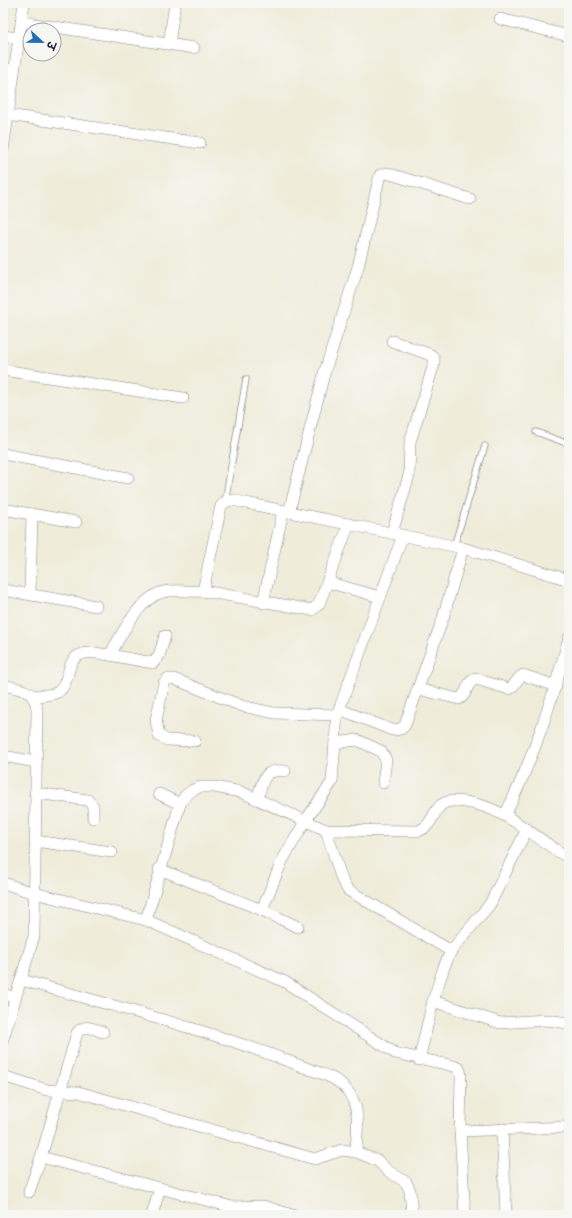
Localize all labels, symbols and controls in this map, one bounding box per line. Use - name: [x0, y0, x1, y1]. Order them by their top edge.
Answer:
- north arrow: [22, 22, 62, 62]
- text: उ: [40, 38, 61, 54]

